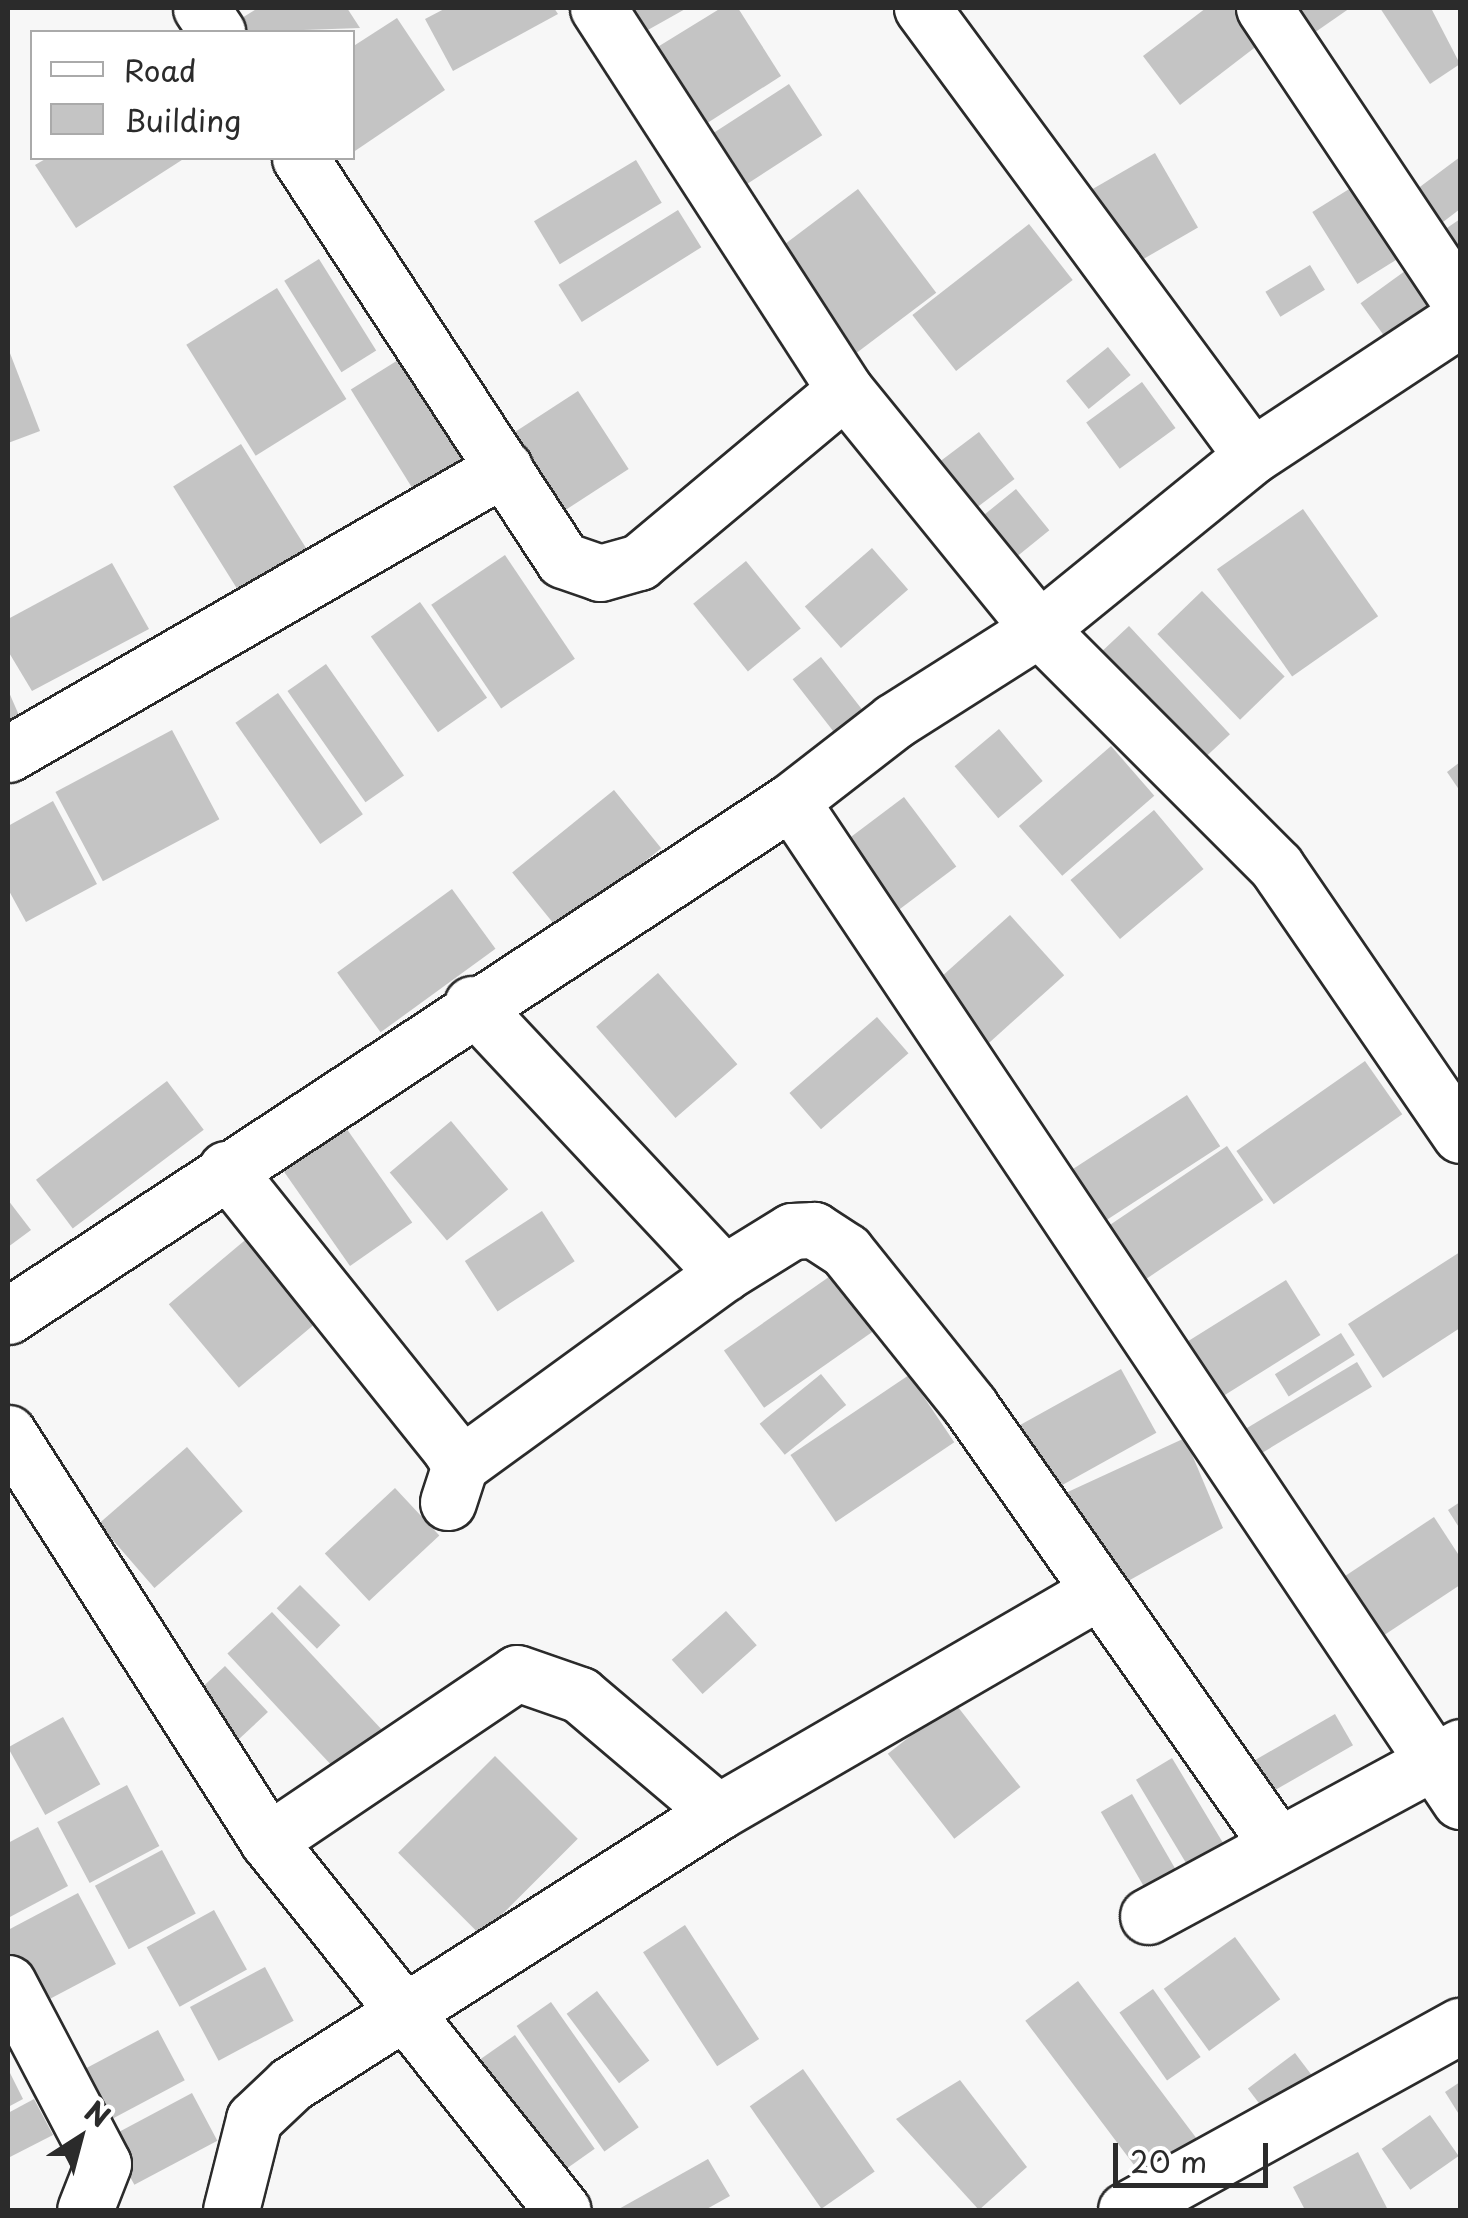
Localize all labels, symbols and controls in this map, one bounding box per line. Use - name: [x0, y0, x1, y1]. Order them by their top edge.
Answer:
- legend: [30, 30, 355, 160]
- text: Road: [124, 47, 197, 92]
- text: Building: [124, 97, 241, 142]
- north arrow: [30, 2088, 130, 2188]
- text: N: [76, 2089, 120, 2137]
- scale bar: [1118, 2123, 1273, 2185]
- text: 20 m: [1130, 2138, 1207, 2183]

